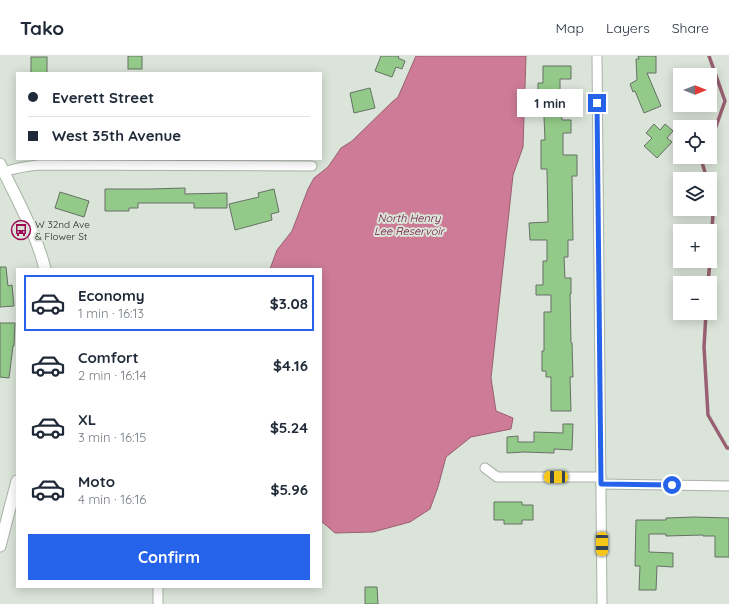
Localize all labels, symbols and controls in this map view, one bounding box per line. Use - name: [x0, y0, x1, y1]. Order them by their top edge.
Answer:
- text: Tako: [20, 16, 64, 40]
- text: Map: [555, 19, 584, 37]
- text: Layers: [606, 19, 650, 37]
- text: Share: [672, 19, 709, 37]
- north arrow: [673, 68, 717, 112]
- map controls: [673, 68, 717, 320]
- text: Everett Street: [52, 88, 154, 107]
- callout: 1 min: [517, 89, 583, 117]
- route end: [588, 94, 606, 112]
- text: 1 min: [534, 95, 566, 111]
- button: locate: [673, 120, 717, 164]
- text: West 35th Avenue: [52, 126, 181, 145]
- button: layers: [673, 172, 717, 216]
- water label: North Henry Lee Reservoir: [374, 211, 446, 238]
- place label: W 32nd Ave & Flower St: [35, 218, 90, 243]
- bus stop icon: W 32nd Ave & Flower St: [10, 219, 32, 241]
- button: +: [673, 224, 717, 268]
- button: −: [673, 276, 717, 320]
- icon: car: [30, 285, 66, 321]
- text: Economy: [78, 286, 145, 305]
- text: $3.08: [270, 294, 308, 313]
- text: 1 min · 16:13: [78, 305, 144, 321]
- icon: car: [30, 347, 66, 383]
- text: Comfort: [78, 348, 139, 367]
- text: $4.16: [273, 356, 308, 375]
- text: 2 min · 16:14: [78, 367, 146, 383]
- icon: car: [30, 409, 66, 445]
- text: XL: [78, 410, 96, 429]
- text: $5.24: [270, 418, 308, 437]
- text: 3 min · 16:15: [78, 429, 146, 445]
- icon: car: [30, 471, 66, 507]
- car: [544, 471, 568, 483]
- text: Moto: [78, 472, 115, 491]
- route start: [663, 476, 681, 494]
- text: $5.96: [270, 480, 308, 499]
- text: 4 min · 16:16: [78, 491, 146, 507]
- car: [596, 532, 608, 556]
- button: Confirm: [28, 534, 310, 580]

